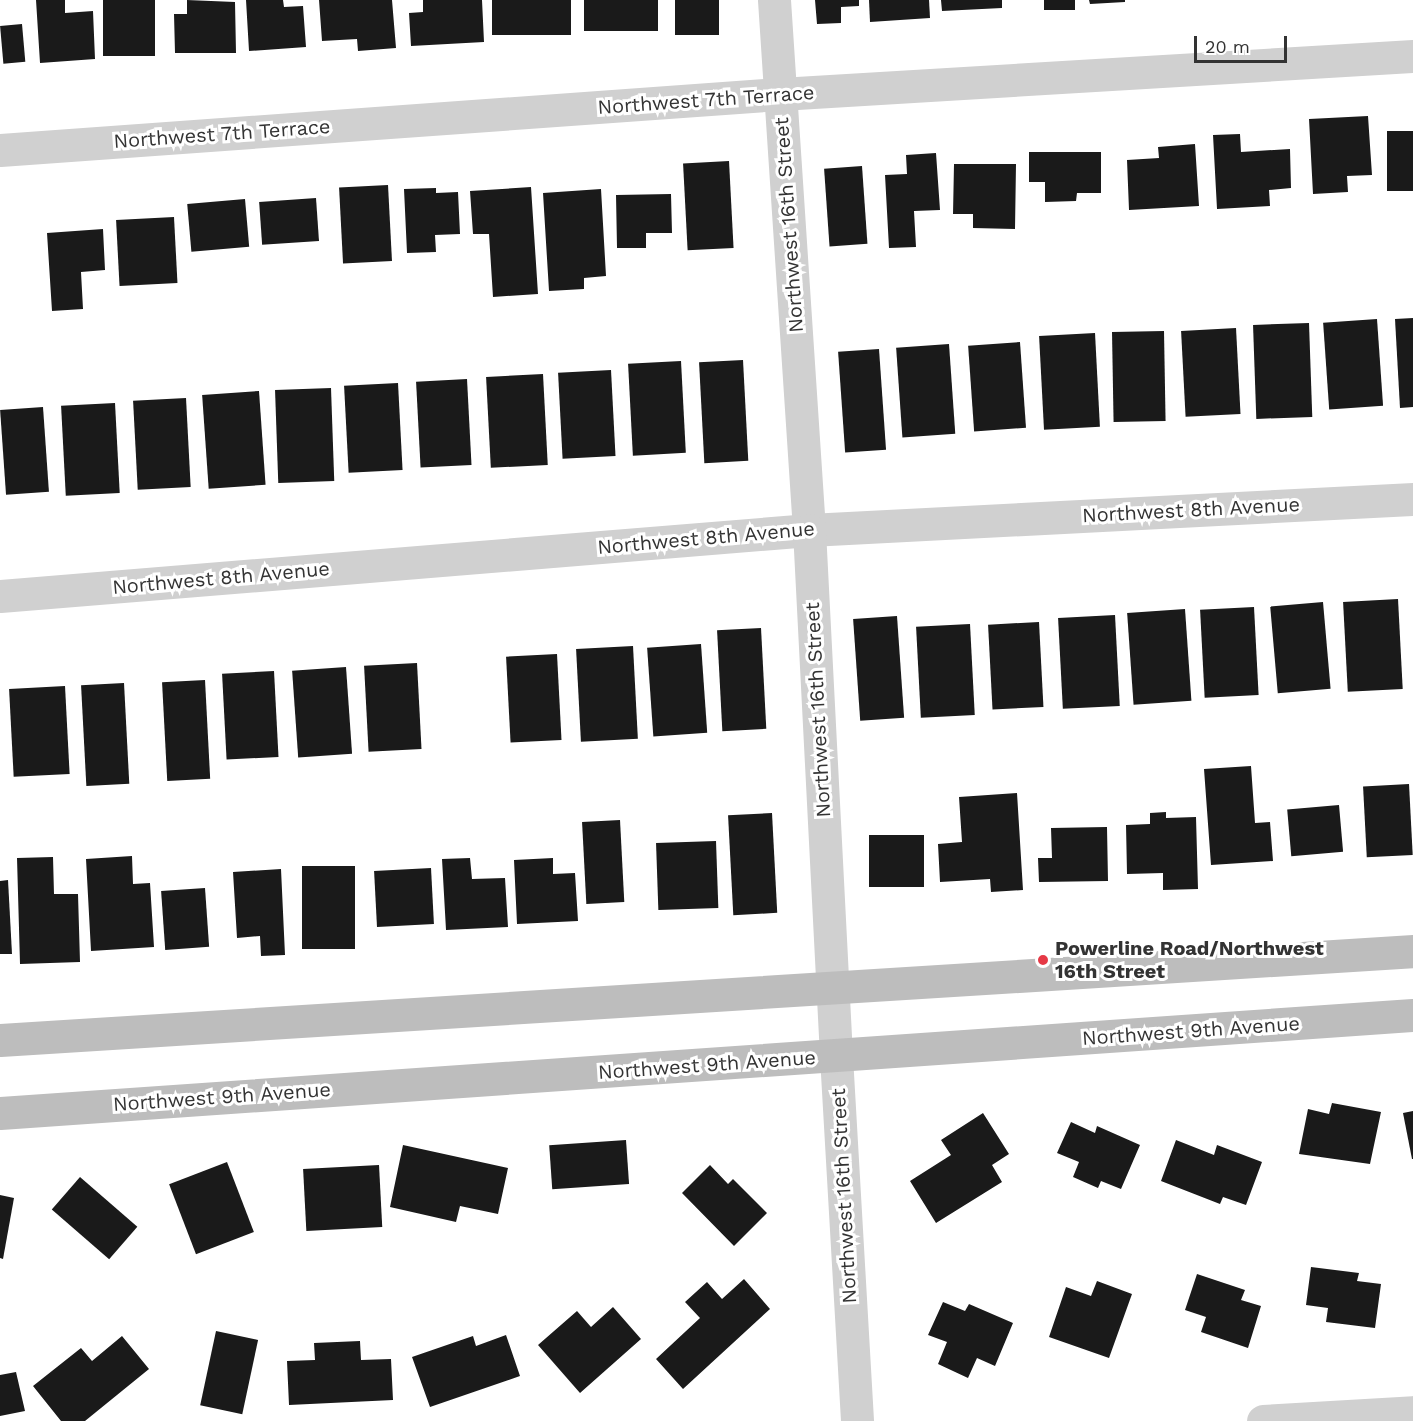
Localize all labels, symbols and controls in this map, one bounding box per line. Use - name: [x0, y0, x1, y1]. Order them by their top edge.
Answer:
- scale bar: [1197, 24, 1290, 62]
- text: 20 m: [1205, 36, 1250, 57]
- street label: Northwest 7th Terrace: [596, 80, 816, 120]
- street label: Northwest 7th Terrace: [112, 114, 332, 154]
- street label: Northwest 16th Street: [769, 116, 809, 334]
- street label: Northwest 8th Avenue: [1081, 492, 1301, 528]
- street label: Northwest 8th Avenue: [596, 517, 816, 559]
- street label: Northwest 8th Avenue: [111, 557, 331, 599]
- street label: Northwest 16th Street: [800, 601, 836, 819]
- place label: Powerline Road/Northwest 16th Street: [1055, 936, 1324, 983]
- marker: Powerline Road/Northwest 16th Street: [1036, 953, 1050, 967]
- street label: Northwest 9th Avenue: [1081, 1011, 1301, 1051]
- street label: Northwest 9th Avenue: [597, 1045, 817, 1085]
- street label: Northwest 9th Avenue: [112, 1077, 332, 1117]
- street label: Northwest 16th Street: [826, 1087, 862, 1305]

